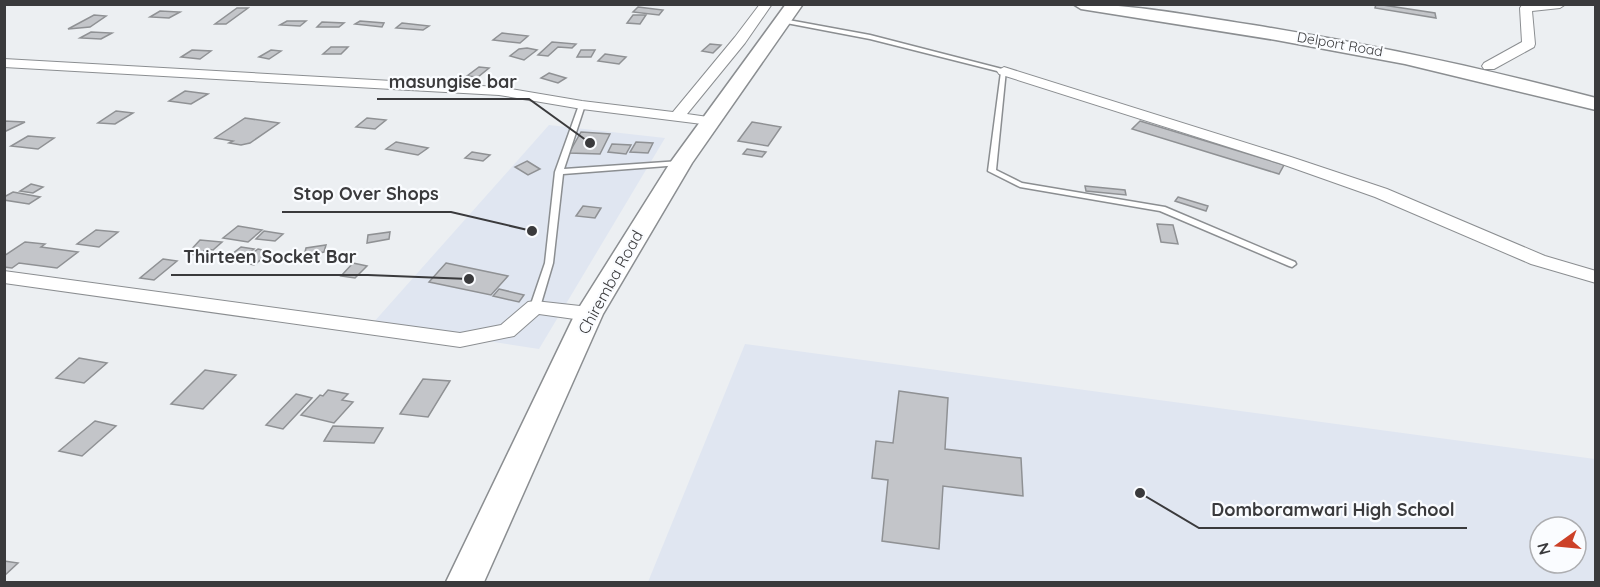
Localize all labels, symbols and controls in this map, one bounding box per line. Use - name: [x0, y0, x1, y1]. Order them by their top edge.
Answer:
- street label: Delport Road: [1296, 28, 1384, 60]
- callout: masungise bar: [377, 63, 529, 99]
- text: masungise bar: [389, 70, 517, 93]
- callout: Stop Over Shops: [282, 176, 451, 212]
- text: Stop Over Shops: [293, 182, 439, 205]
- street label: Chiremba Road: [573, 226, 647, 338]
- callout: Thirteen Socket Bar: [171, 239, 368, 275]
- text: Thirteen Socket Bar: [183, 245, 357, 268]
- callout: Domboramwari High School: [1199, 492, 1467, 528]
- text: Domboramwari High School: [1211, 498, 1455, 521]
- north arrow: [1528, 515, 1588, 575]
- text: N: [1532, 541, 1555, 557]

